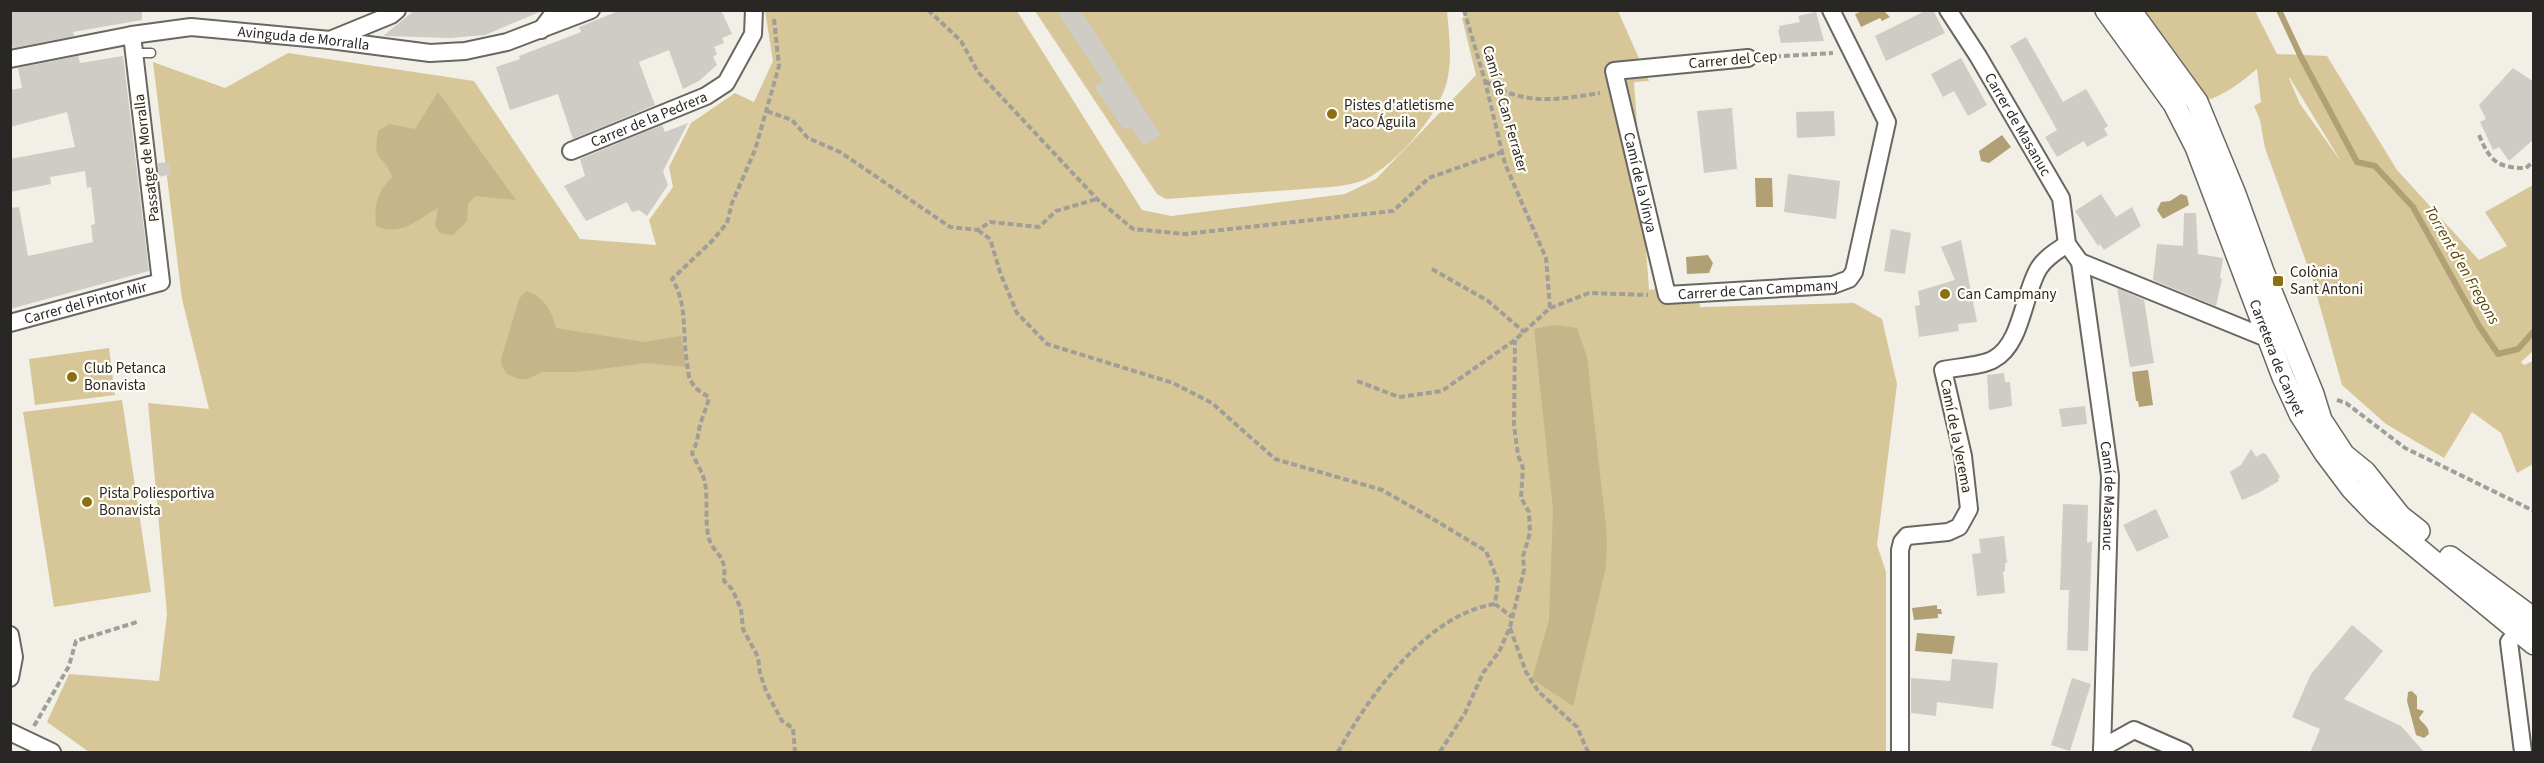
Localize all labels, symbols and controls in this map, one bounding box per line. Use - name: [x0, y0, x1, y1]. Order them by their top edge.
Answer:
- street label: Avinguda de Morralla: [237, 21, 371, 56]
- street label: Camí de Can Ferrater: [1477, 43, 1533, 176]
- street label: Carrer del Cep: [1688, 46, 1778, 74]
- street label: Carrer de Masanuc: [1979, 69, 2056, 180]
- street label: Carrer de la Pedrera: [587, 86, 710, 152]
- street label: Passatge de Morralla: [129, 93, 165, 223]
- place label: Pistes d'atletisme Paco Águila: [1344, 95, 1454, 133]
- marker: Pistes d'atletisme Paco Águila: [1325, 107, 1339, 121]
- street label: Camí de la Vinya: [1618, 130, 1662, 235]
- water label: Torrent d'en Fregons: [2419, 201, 2505, 329]
- place label: Colònia Sant Antoni: [2290, 262, 2363, 300]
- street label: Carrer de Can Campmany: [1677, 273, 1841, 305]
- marker: Colònia Sant Antoni: [2271, 274, 2285, 288]
- street label: Carrer del Pintor Mir: [22, 276, 150, 329]
- place label: Can Campmany: [1957, 284, 2056, 305]
- marker: Can Campmany: [1938, 287, 1952, 301]
- street label: Carretera de Canyet: [2244, 296, 2310, 419]
- place label: Club Petanca Bonavista: [84, 358, 166, 396]
- marker: Club Petanca Bonavista: [65, 370, 79, 384]
- street label: Camí de la Verema: [1935, 377, 1977, 495]
- street label: Camí de Masanuc: [2095, 440, 2120, 551]
- place label: Pista Poliesportiva Bonavista: [99, 483, 215, 521]
- marker: Pista Poliesportiva Bonavista: [80, 495, 94, 509]

